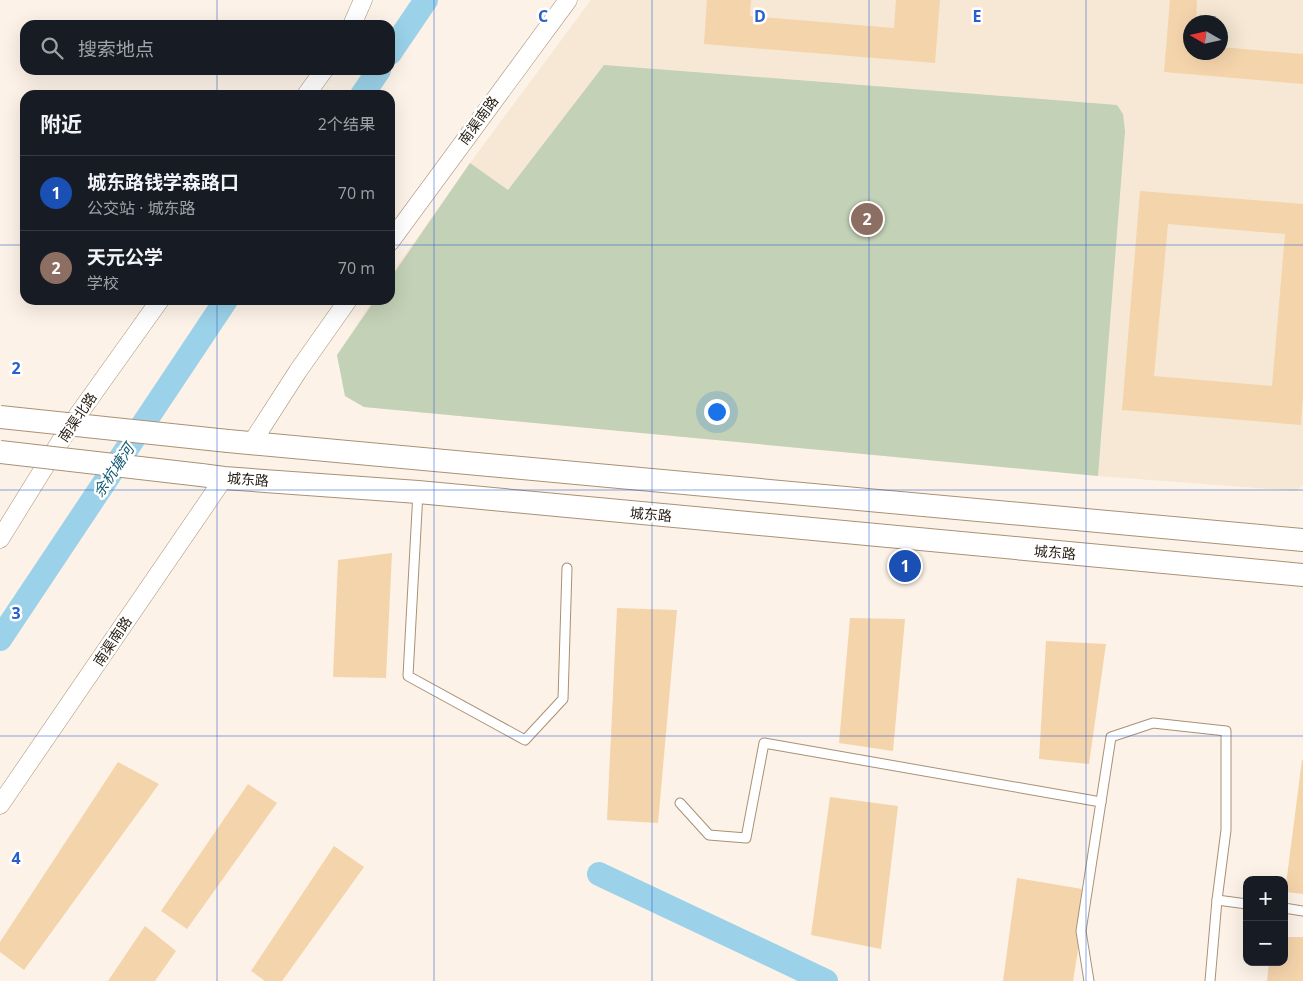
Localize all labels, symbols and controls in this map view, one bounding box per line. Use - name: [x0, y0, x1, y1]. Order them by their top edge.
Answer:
- text: C: [538, 5, 548, 27]
- text: D: [754, 5, 766, 27]
- text: E: [973, 5, 982, 27]
- north arrow: [1183, 15, 1228, 60]
- search box: [20, 20, 395, 75]
- icon: search: [38, 34, 66, 62]
- text: 搜索地点: [78, 36, 154, 62]
- street label: 南渠南路: [454, 92, 502, 148]
- text: 附近: [40, 110, 82, 138]
- text: 2个结果: [318, 113, 375, 135]
- text: 城东路钱学森路口: [87, 169, 239, 195]
- text: 1: [51, 182, 61, 204]
- text: 70 m: [338, 182, 375, 204]
- text: 公交站 · 城东路: [87, 197, 196, 219]
- pin: 2: [851, 200, 883, 238]
- text: 天元公学: [87, 244, 163, 270]
- text: 2: [51, 257, 61, 279]
- text: 70 m: [338, 257, 375, 279]
- text: 学校: [87, 272, 119, 294]
- text: 2: [11, 357, 21, 379]
- street label: 南渠北路: [53, 388, 101, 446]
- your location: [704, 399, 730, 425]
- water label: 余杭塘河: [88, 437, 140, 500]
- street label: 城东路: [226, 468, 270, 490]
- street label: 城东路: [629, 503, 673, 525]
- street label: 城东路: [1033, 541, 1077, 563]
- pin: 1: [889, 547, 921, 585]
- text: 3: [11, 602, 21, 624]
- street label: 南渠南路: [88, 612, 136, 670]
- text: 4: [11, 847, 21, 869]
- map controls: [1243, 876, 1288, 966]
- button: +: [1243, 876, 1288, 921]
- button: −: [1243, 921, 1288, 966]

